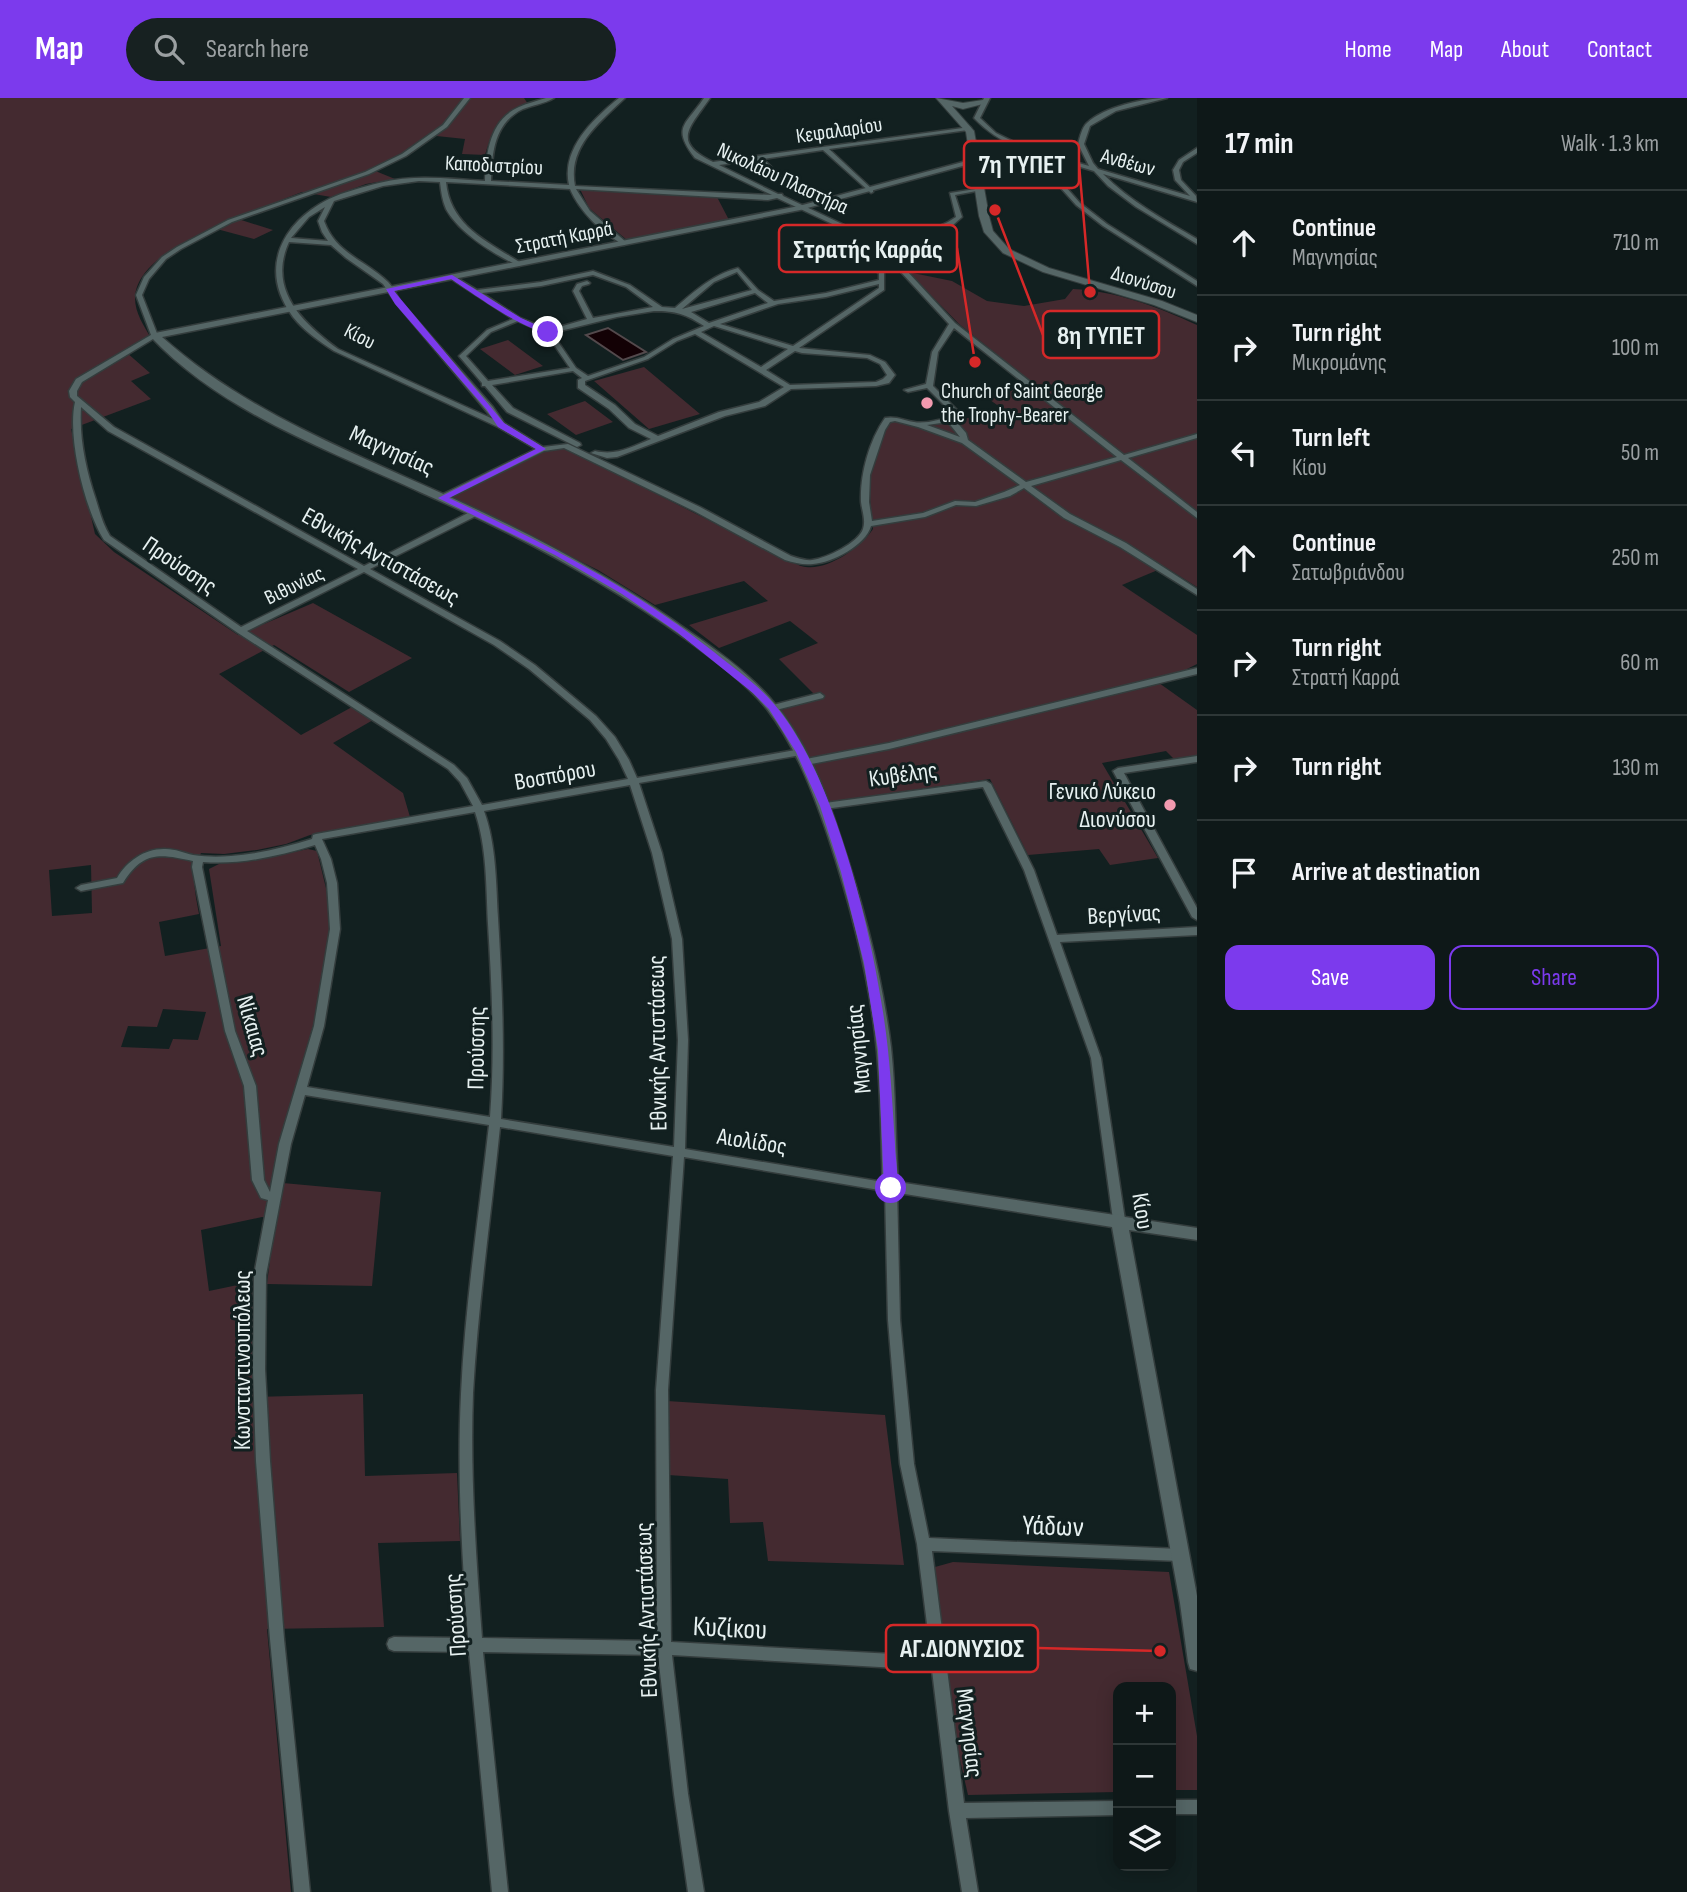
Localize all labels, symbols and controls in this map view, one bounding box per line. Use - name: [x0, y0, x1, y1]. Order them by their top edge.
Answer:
- search box: [126, 18, 616, 81]
- text: Map: [35, 29, 84, 69]
- icon: search: [150, 30, 188, 68]
- text: Search here: [206, 34, 309, 65]
- text: Home: [1344, 35, 1392, 64]
- text: Map: [1430, 35, 1463, 64]
- text: About: [1501, 35, 1549, 64]
- text: Contact: [1587, 35, 1652, 64]
- street label: Κεφαλαρίου: [794, 112, 884, 149]
- text: 17 min: [1225, 126, 1294, 162]
- text: Walk · 1.3 km: [1561, 130, 1659, 158]
- street label: Νικολάου Πλαστήρα: [713, 137, 852, 220]
- callout: 7η ΤΥΠΕΤ: [964, 141, 1079, 188]
- street label: Ανθέων: [1097, 143, 1158, 182]
- street label: Καποδιστρίου: [444, 150, 544, 181]
- text: 7η ΤΥΠΕΤ: [978, 150, 1066, 181]
- text: Continue: [1292, 213, 1376, 244]
- street label: Στρατή Καρρά: [514, 216, 615, 259]
- icon: ahead: [1225, 224, 1263, 262]
- callout: Στρατής Καρράς: [779, 225, 957, 272]
- text: 710 m: [1613, 229, 1659, 257]
- text: Στρατής Καρράς: [793, 235, 943, 266]
- text: Μαγνησίας: [1292, 244, 1378, 272]
- street label: Διονύσου: [1108, 260, 1180, 305]
- callout: 8η ΤΥΠΕΤ: [1043, 311, 1159, 358]
- route end: [532, 316, 563, 347]
- street label: Κίου: [340, 318, 380, 355]
- text: Turn right: [1292, 318, 1381, 349]
- text: 8η ΤΥΠΕΤ: [1057, 321, 1145, 352]
- icon: right: [1225, 329, 1263, 367]
- text: 100 m: [1612, 334, 1659, 362]
- text: Μικρομάνης: [1292, 349, 1387, 377]
- place label: Church of Saint George the Trophy-Bearer: [941, 379, 1103, 428]
- marker: Church of Saint George the Trophy-Bearer: [919, 395, 935, 411]
- street label: Μαγνησίας: [345, 419, 439, 482]
- text: Turn left: [1292, 423, 1370, 454]
- icon: left: [1225, 434, 1263, 472]
- text: 50 m: [1621, 439, 1659, 467]
- text: Κίου: [1292, 454, 1327, 482]
- street label: Εθνικής Αντιστάσεως: [297, 501, 465, 612]
- text: Continue: [1292, 528, 1376, 559]
- street label: Προύσσης: [137, 530, 222, 601]
- icon: ahead: [1225, 539, 1263, 577]
- text: 250 m: [1612, 544, 1659, 572]
- text: Σατωβριάνδου: [1292, 559, 1405, 587]
- street label: Βιθυνίας: [260, 560, 328, 610]
- text: Turn right: [1292, 633, 1381, 664]
- icon: right: [1225, 644, 1263, 682]
- text: 60 m: [1620, 649, 1659, 677]
- text: Στρατή Καρρά: [1292, 664, 1399, 692]
- icon: right: [1225, 749, 1263, 787]
- text: Turn right: [1292, 752, 1381, 783]
- street label: Βοσπόρου: [512, 754, 598, 797]
- text: 130 m: [1613, 754, 1659, 782]
- street label: Κυβέλης: [867, 755, 939, 794]
- place label: Γενικό Λύκειο Διονύσου: [1049, 777, 1156, 834]
- marker: Γενικό Λύκειο Διονύσου: [1162, 797, 1178, 813]
- icon: arrive: [1225, 854, 1263, 892]
- text: Arrive at destination: [1292, 857, 1480, 888]
- street label: Βεργίνας: [1086, 898, 1162, 931]
- button: Save: [1225, 945, 1435, 1010]
- button: Share: [1449, 945, 1659, 1010]
- street label: Εθνικής Αντιστάσεως: [641, 955, 674, 1131]
- street label: Νίκαιας: [230, 992, 275, 1060]
- street label: Μαγνησίας: [839, 1003, 878, 1095]
- street label: Προύσσης: [461, 1006, 492, 1090]
- street label: Αιολίδος: [714, 1122, 789, 1161]
- route start: [875, 1172, 906, 1203]
- street label: Κίου: [1125, 1191, 1160, 1231]
- street label: Κωνσταντινουπόλεως: [228, 1270, 257, 1450]
- street label: Υάδων: [1022, 1509, 1084, 1544]
- street label: Εθνικής Αντιστάσεως: [629, 1522, 664, 1698]
- street label: Προύσσης: [438, 1572, 473, 1658]
- street label: Κυζίκου: [692, 1610, 768, 1647]
- callout: ΑΓ.ΔΙΟΝΥΣΙΟΣ: [886, 1625, 1038, 1672]
- text: ΑΓ.ΔΙΟΝΥΣΙΟΣ: [899, 1634, 1024, 1665]
- map controls: [1113, 1682, 1176, 1871]
- button: +: [1113, 1682, 1176, 1745]
- street label: Μαγνησίας: [950, 1687, 989, 1779]
- button: −: [1113, 1745, 1176, 1808]
- button: layers: [1113, 1808, 1176, 1871]

